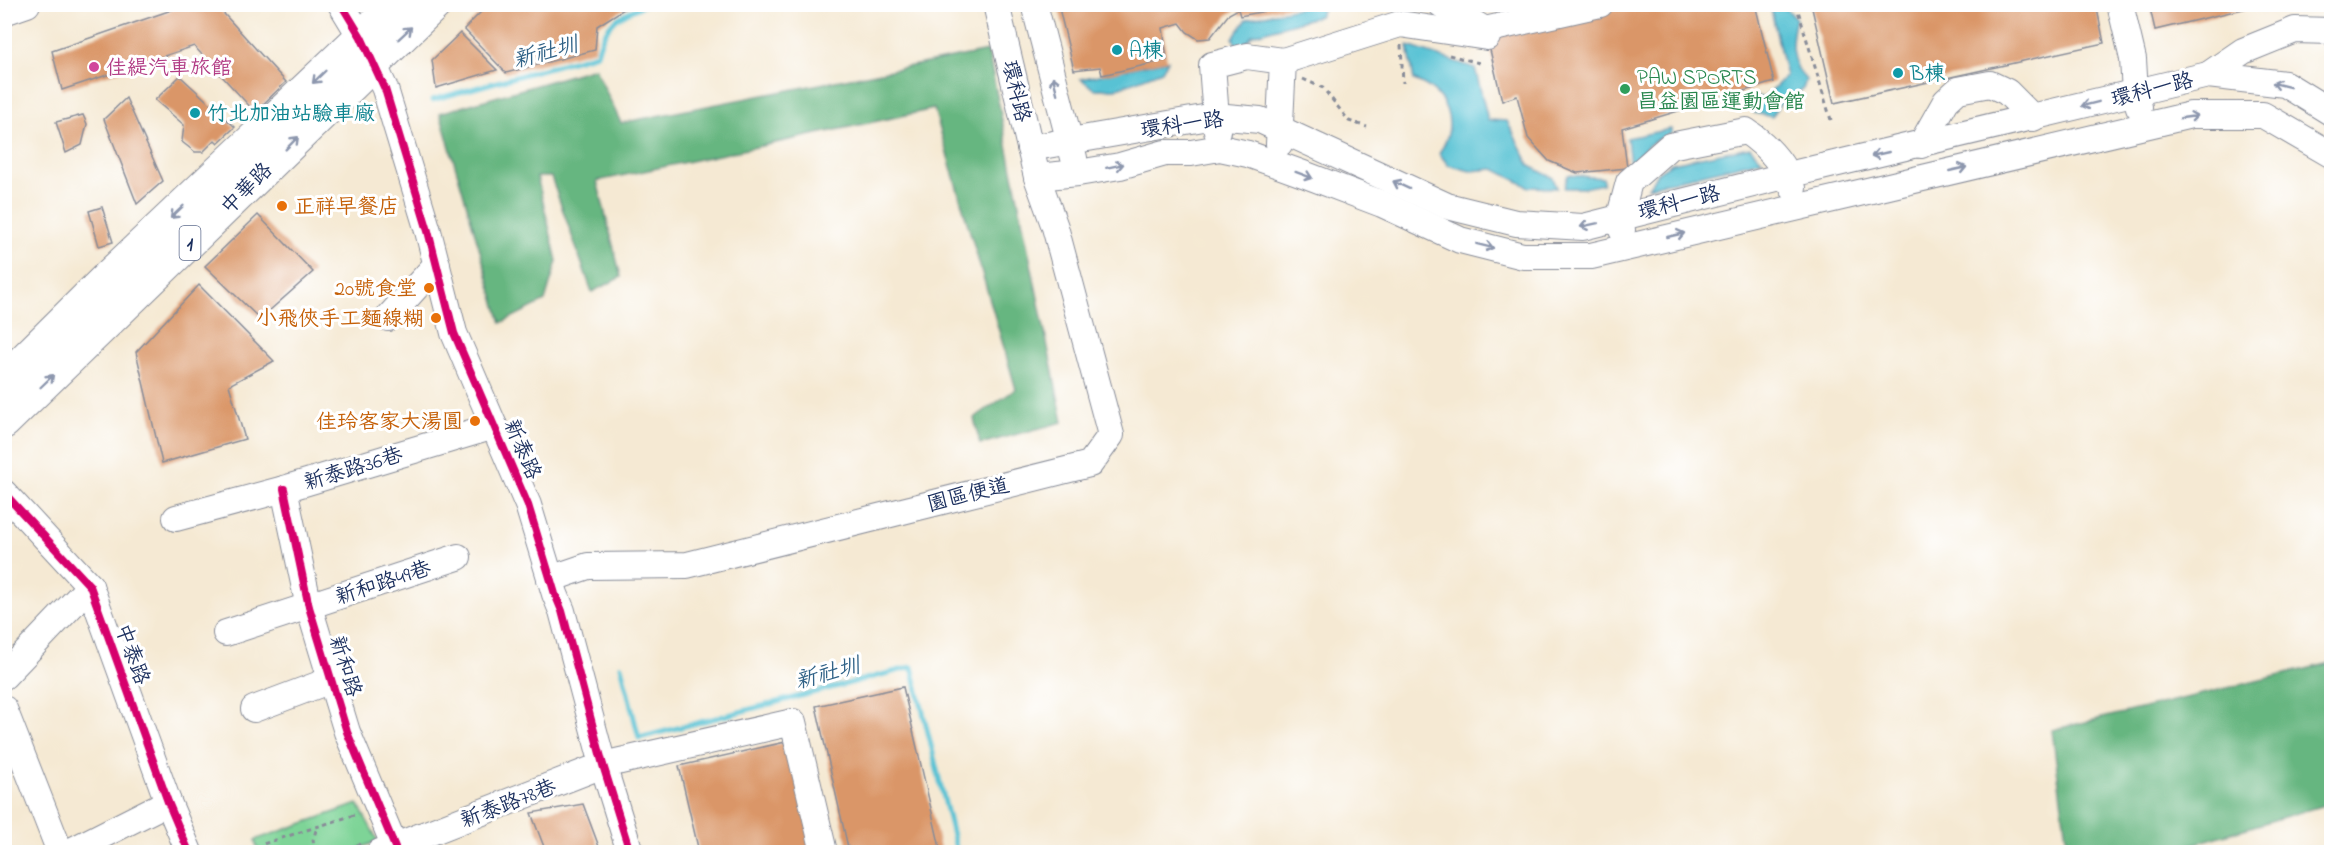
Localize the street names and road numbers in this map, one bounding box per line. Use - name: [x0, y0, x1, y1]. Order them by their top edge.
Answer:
- street label: 環科路: [993, 57, 1037, 126]
- street label: 環科一路: [2108, 66, 2197, 116]
- street label: 環科一路: [1139, 105, 1226, 147]
- street label: 中華路: [215, 157, 280, 222]
- street label: 環科一路: [1635, 179, 1724, 229]
- road number: 1: [180, 226, 201, 260]
- street label: 新泰路: [495, 415, 547, 485]
- street label: 新泰路36巷: [300, 441, 407, 499]
- street label: 園區便道: [924, 471, 1013, 521]
- street label: 新和路49巷: [332, 554, 435, 613]
- street label: 中泰路: [106, 620, 156, 689]
- street label: 新和路: [321, 632, 368, 701]
- street label: 新泰路78巷: [456, 773, 561, 837]

